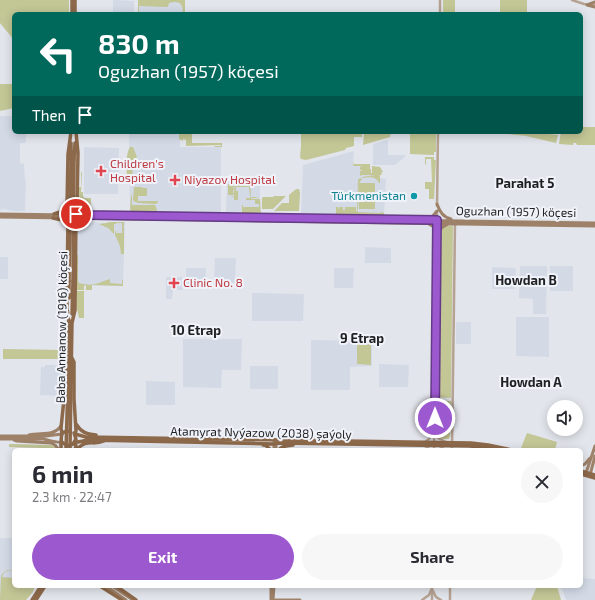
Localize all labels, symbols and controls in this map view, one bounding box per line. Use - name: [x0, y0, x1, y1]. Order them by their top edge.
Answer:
- text: 830 m: [98, 26, 180, 60]
- icon: left: [32, 28, 84, 80]
- text: Oguzhan (1957) köçesi: [98, 60, 279, 82]
- icon: arrive: [74, 104, 96, 126]
- text: Then: [32, 106, 66, 124]
- place label: Children's Hospital: [110, 156, 164, 184]
- marker: Children's Hospital: [95, 165, 107, 177]
- place label: Niyazov Hospital: [184, 172, 276, 186]
- marker: Niyazov Hospital: [169, 174, 181, 186]
- district label: Parahat 5: [496, 175, 554, 191]
- place label: Türkmenistan: [331, 188, 406, 202]
- marker: Türkmenistan: [409, 191, 419, 201]
- pin: [59, 197, 93, 231]
- icon: arrive: [65, 203, 87, 225]
- street label: Oguzhan (1957) köçesi: [456, 203, 576, 220]
- street label: Baba Annanow (1916) köçesi: [53, 251, 70, 403]
- district label: Howdan B: [495, 272, 557, 288]
- place label: Clinic No. 8: [183, 275, 243, 289]
- marker: Clinic No. 8: [168, 277, 180, 289]
- district label: 10 Etrap: [171, 322, 221, 338]
- district label: 9 Etrap: [340, 330, 384, 346]
- district label: Howdan A: [500, 374, 562, 390]
- position arrow: [414, 397, 456, 439]
- map controls: [547, 400, 583, 436]
- button: sound: [547, 400, 583, 436]
- street label: Atamyrat Nyýazow (2038) şaýoly: [170, 423, 353, 442]
- text: 6 min: [32, 459, 94, 488]
- button: close: [521, 461, 563, 503]
- text: 2.3 km · 22:47: [32, 489, 112, 505]
- button: Exit: [32, 534, 294, 580]
- button: Share: [302, 534, 563, 580]

